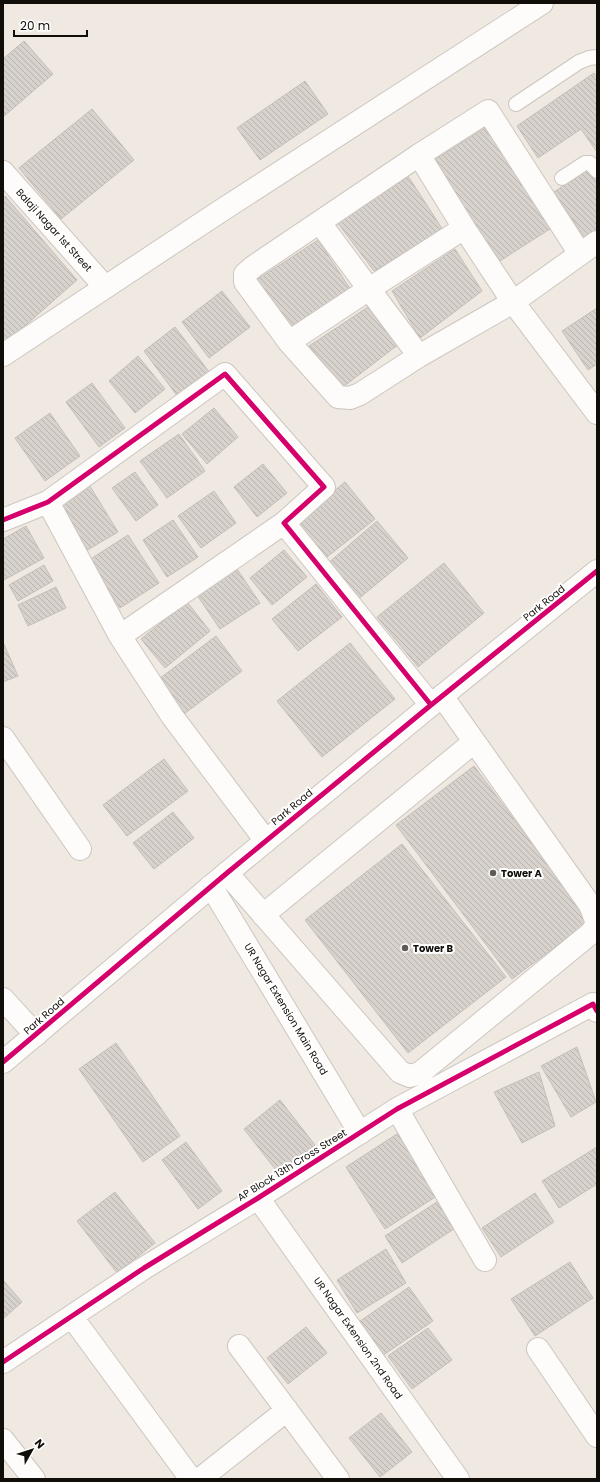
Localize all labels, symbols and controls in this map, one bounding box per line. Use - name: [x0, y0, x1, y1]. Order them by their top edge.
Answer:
- scale bar: [14, 12, 87, 38]
- text: 20 m: [20, 17, 50, 34]
- street label: Balaji Nagar 1st Street: [12, 185, 96, 275]
- street label: Park Road: [520, 581, 568, 625]
- street label: Park Road: [268, 785, 316, 829]
- place label: Tower A: [501, 866, 542, 881]
- marker: Tower A: [488, 868, 498, 878]
- street label: UR Nagar Extension Main Road: [241, 940, 331, 1078]
- place label: Tower B: [413, 941, 453, 956]
- marker: Tower B: [400, 943, 410, 953]
- street label: Park Road: [20, 994, 68, 1038]
- street label: AP Block 13th Cross Street: [235, 1125, 350, 1205]
- street label: UR Nagar Extension 2nd Road: [310, 1274, 406, 1402]
- north arrow: [12, 1430, 52, 1470]
- text: N: [31, 1435, 49, 1452]

